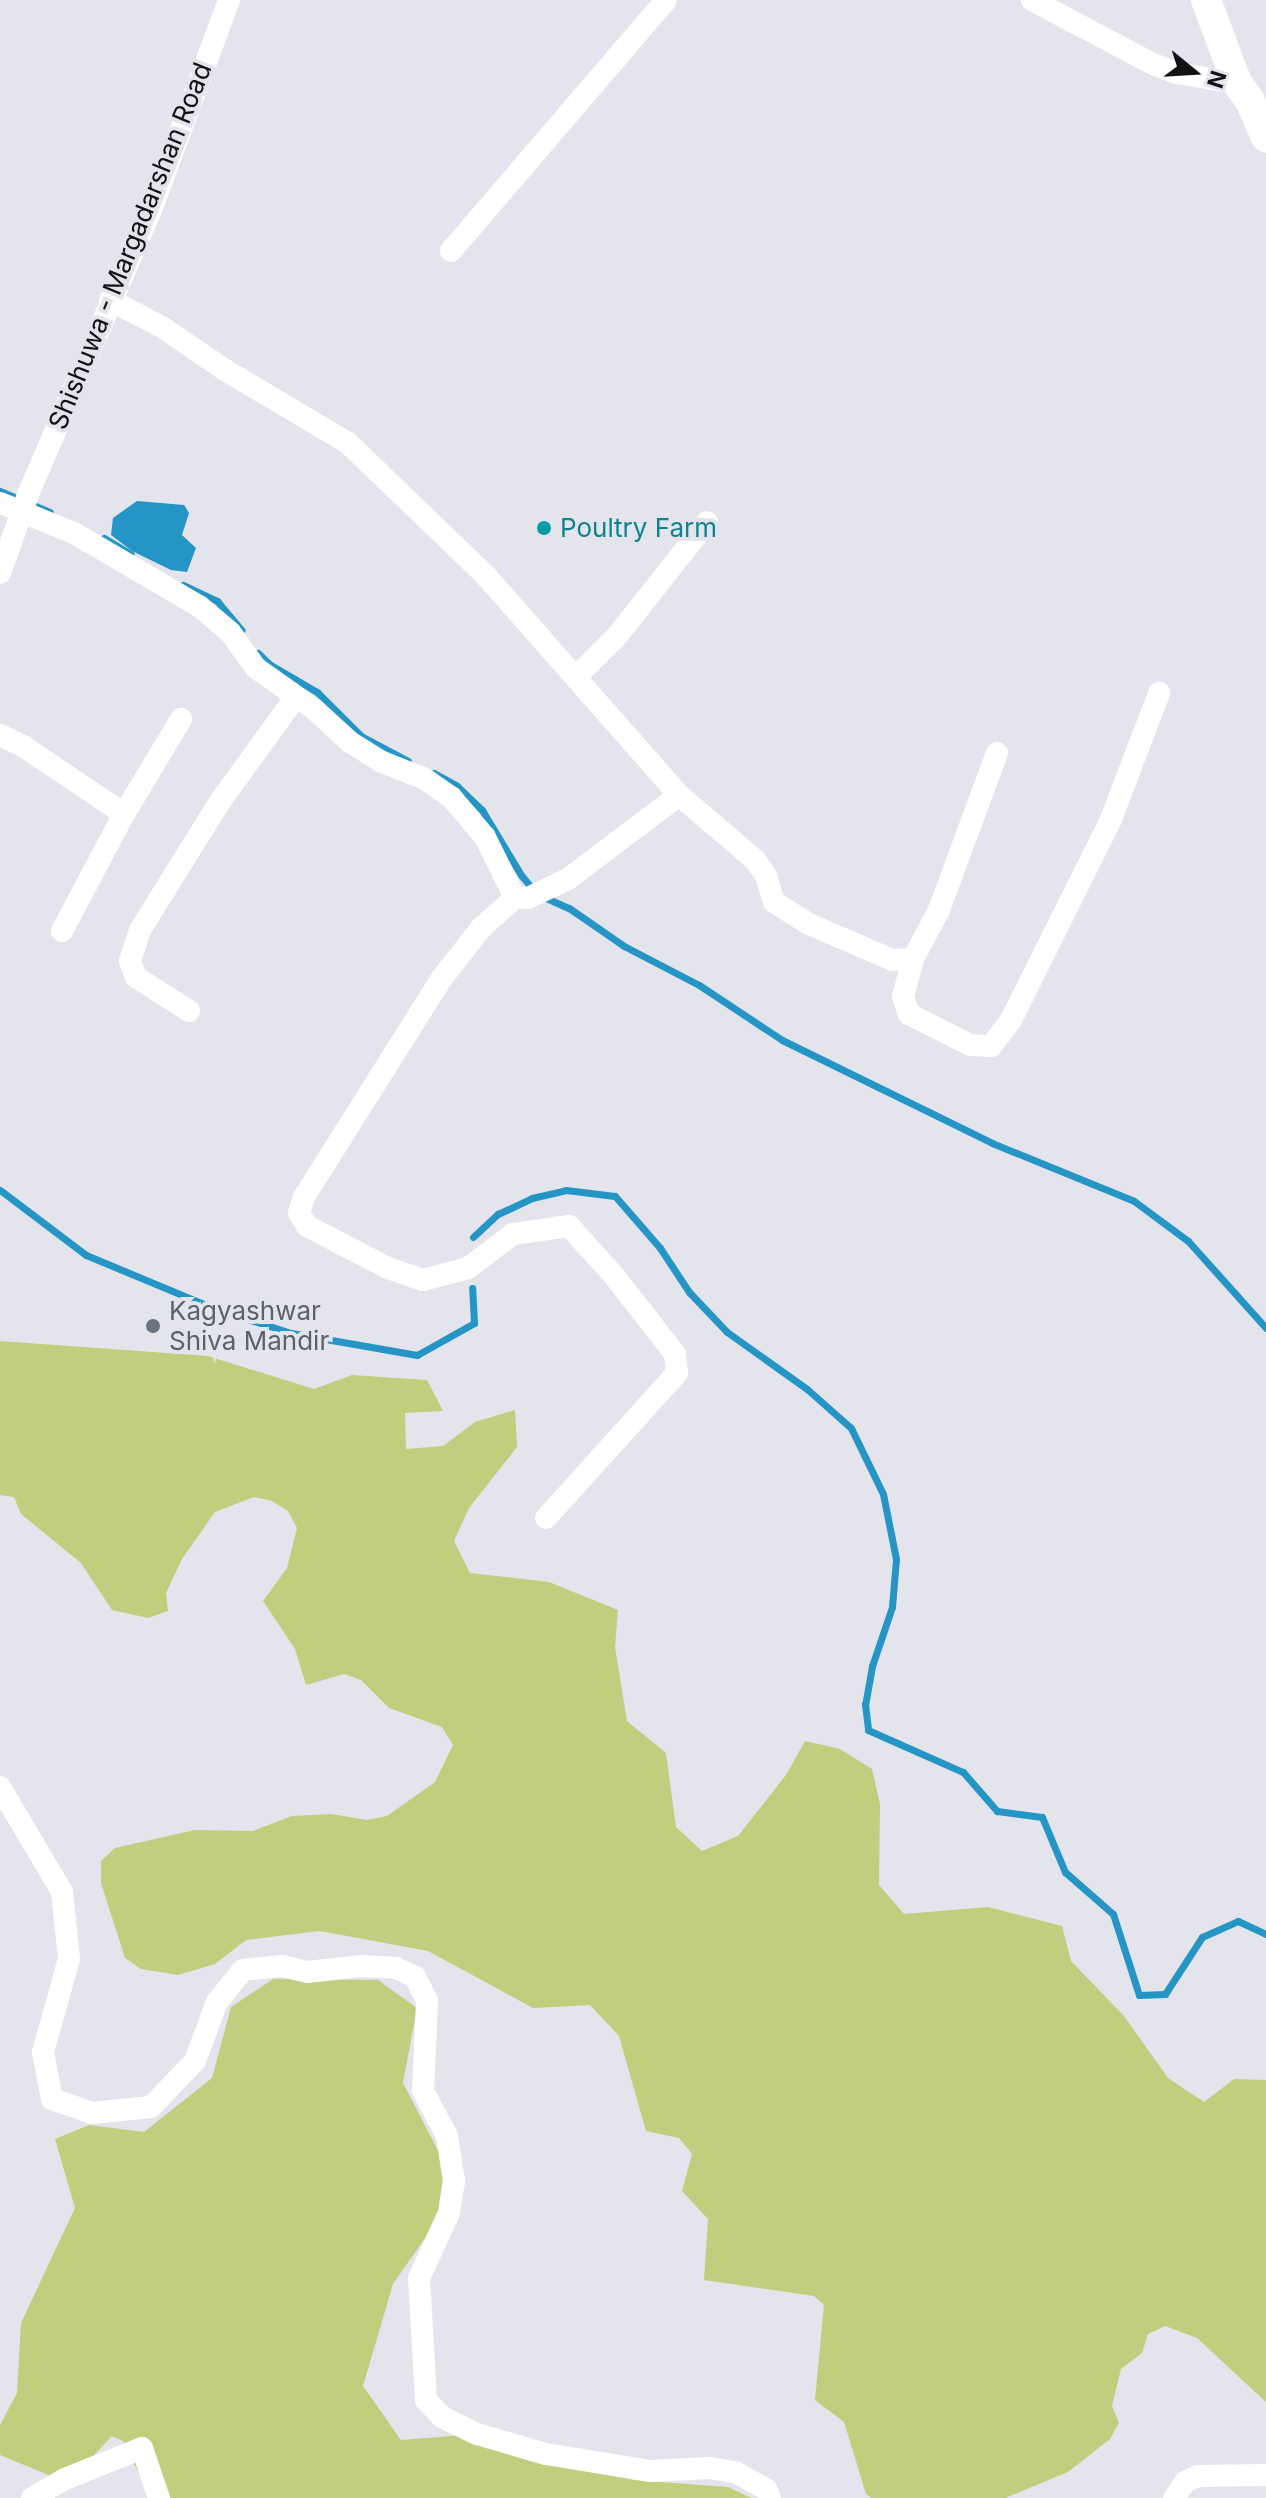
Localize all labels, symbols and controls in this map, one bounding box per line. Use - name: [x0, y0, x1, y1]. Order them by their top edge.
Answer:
- north arrow: [1154, 32, 1234, 112]
- street label: Shishuwa - Margadarshan Road: [42, 58, 218, 434]
- text: N: [1202, 67, 1232, 91]
- place label: Poultry Farm: [560, 512, 717, 544]
- marker: Poultry Farm: [535, 519, 553, 537]
- place label: Kagyashwar Shiva Mandir: [169, 1295, 329, 1356]
- marker: Kagyashwar Shiva Mandir: [144, 1317, 162, 1335]

